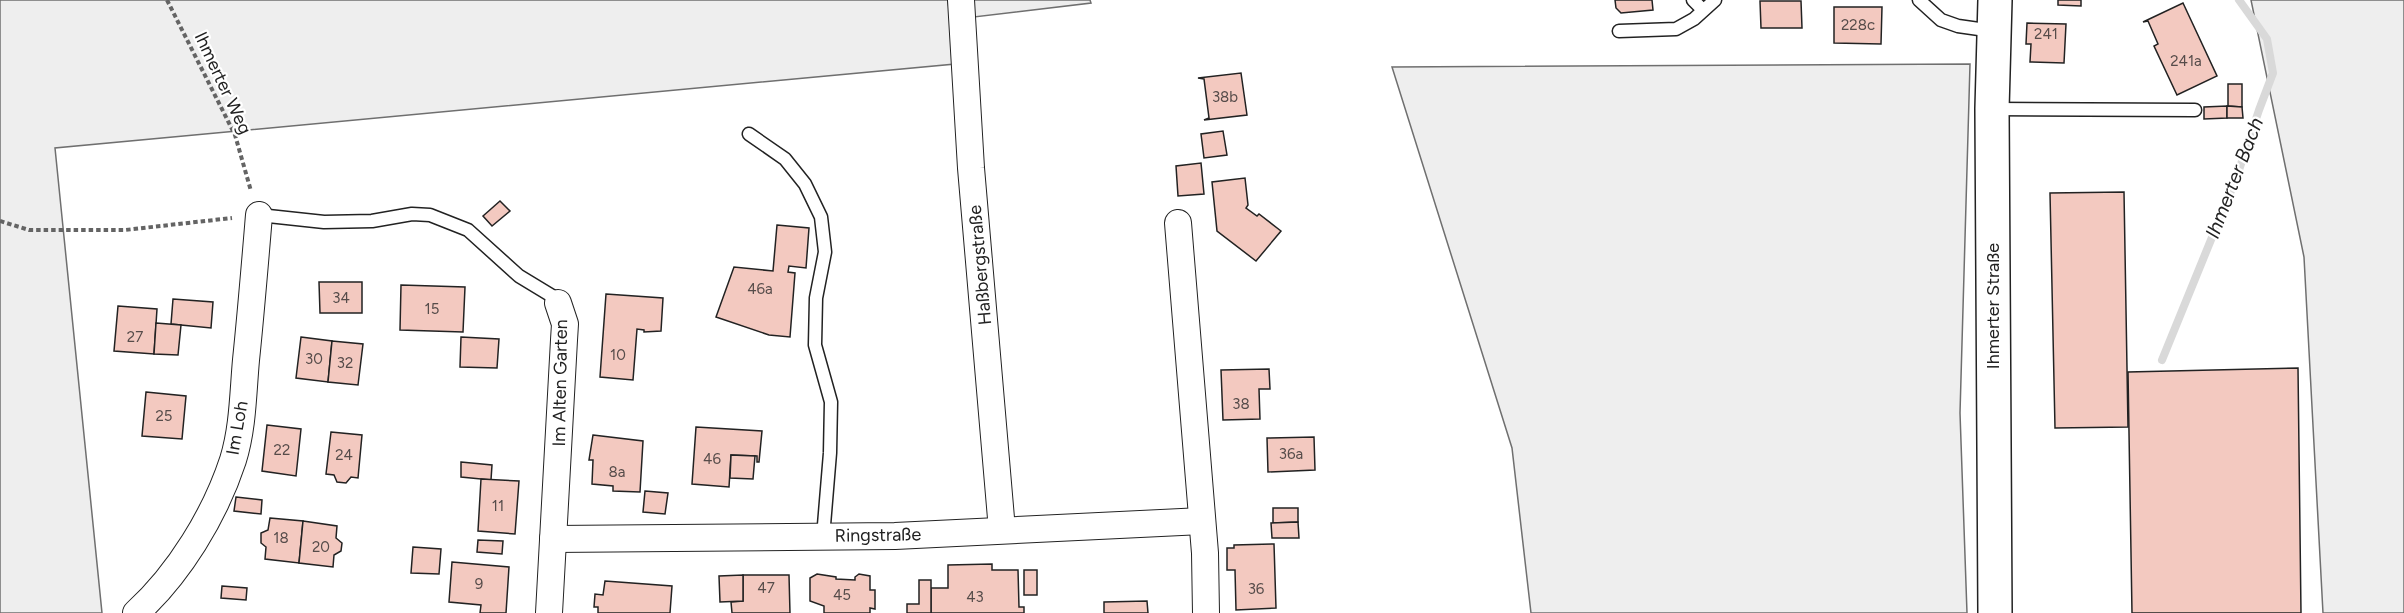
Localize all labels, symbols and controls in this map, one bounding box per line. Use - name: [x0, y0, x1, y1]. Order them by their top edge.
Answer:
- house number: 228c: [1841, 16, 1875, 34]
- house number: 241: [2034, 25, 2058, 43]
- street label: Ihmerter Weg: [190, 28, 256, 138]
- house number: 241a: [2170, 52, 2202, 70]
- house number: 38b: [1212, 88, 1238, 106]
- water label: Ihmerter Bach: [2200, 114, 2268, 242]
- street label: Haßbergstraße: [964, 204, 996, 326]
- street label: Ihmerter Straße: [1982, 243, 2004, 369]
- house number: 46a: [747, 280, 773, 298]
- house number: 34: [332, 289, 350, 307]
- house number: 15: [425, 300, 439, 318]
- street label: Im Alten Garten: [548, 319, 572, 447]
- house number: 27: [127, 328, 143, 346]
- house number: 10: [610, 346, 626, 364]
- house number: 30: [305, 350, 323, 368]
- house number: 32: [337, 354, 353, 372]
- house number: 38: [1232, 395, 1250, 413]
- street label: Im Loh: [221, 399, 253, 457]
- house number: 25: [155, 407, 173, 425]
- house number: 22: [274, 441, 290, 459]
- house number: 36a: [1279, 445, 1303, 463]
- house number: 24: [335, 446, 353, 464]
- house number: 46: [703, 450, 721, 468]
- house number: 8a: [609, 463, 625, 481]
- house number: 11: [492, 497, 504, 515]
- street label: Ringstraße: [835, 523, 922, 547]
- house number: 18: [273, 529, 289, 547]
- house number: 20: [312, 538, 330, 556]
- house number: 9: [475, 575, 483, 593]
- house number: 47: [757, 579, 775, 597]
- house number: 36: [1248, 580, 1265, 598]
- house number: 45: [833, 586, 851, 604]
- house number: 43: [966, 588, 984, 606]

